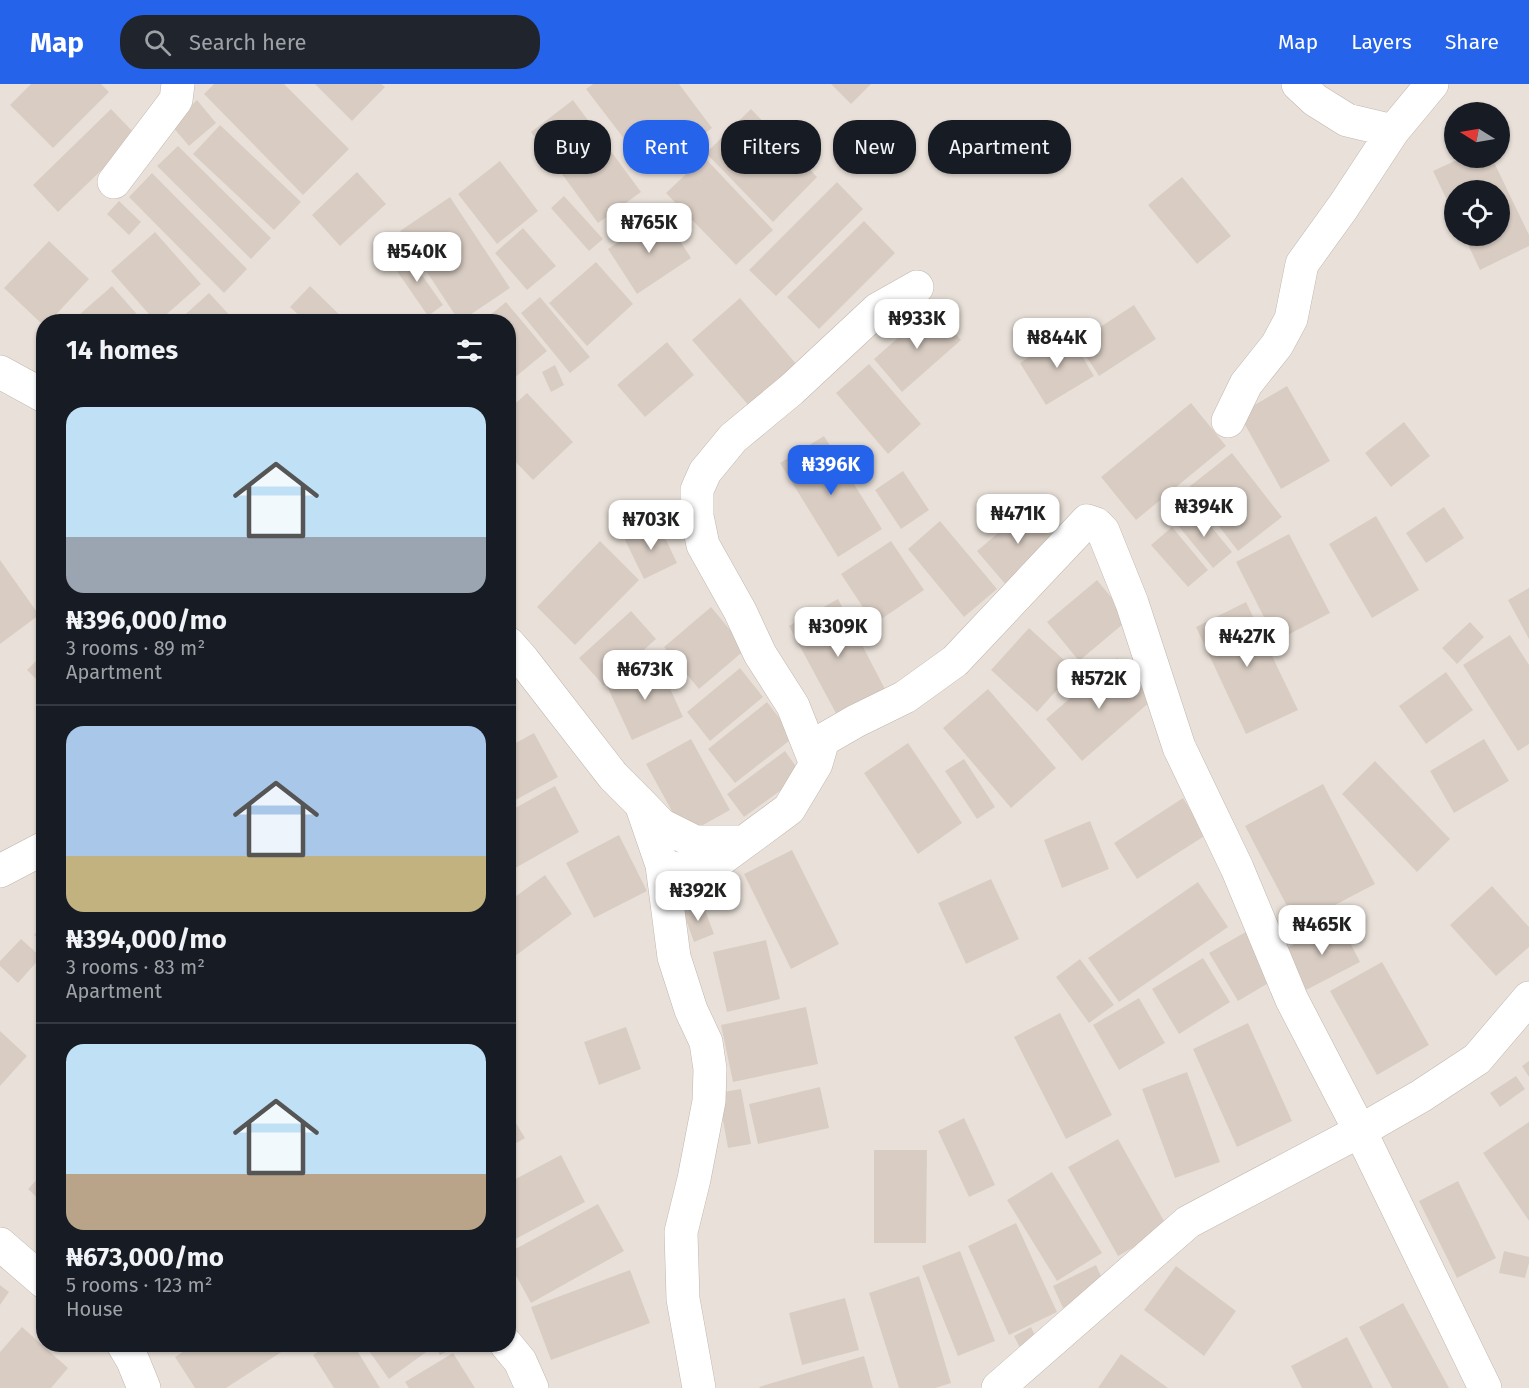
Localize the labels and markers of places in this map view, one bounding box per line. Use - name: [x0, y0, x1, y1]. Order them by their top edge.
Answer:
- pin: ₦765K: [607, 203, 691, 254]
- pin: ₦540K: [375, 232, 459, 283]
- pin: ₦933K: [875, 299, 959, 350]
- pin: ₦844K: [1015, 318, 1099, 369]
- pin: ₦396K: [789, 445, 873, 496]
- pin: ₦394K: [1162, 487, 1246, 538]
- pin: ₦471K: [976, 494, 1060, 545]
- pin: ₦703K: [609, 500, 693, 551]
- pin: ₦309K: [796, 607, 880, 658]
- pin: ₦427K: [1205, 617, 1289, 668]
- pin: ₦673K: [603, 650, 687, 701]
- pin: ₦572K: [1057, 659, 1141, 710]
- pin: ₦392K: [656, 871, 740, 922]
- pin: ₦465K: [1280, 905, 1364, 956]

